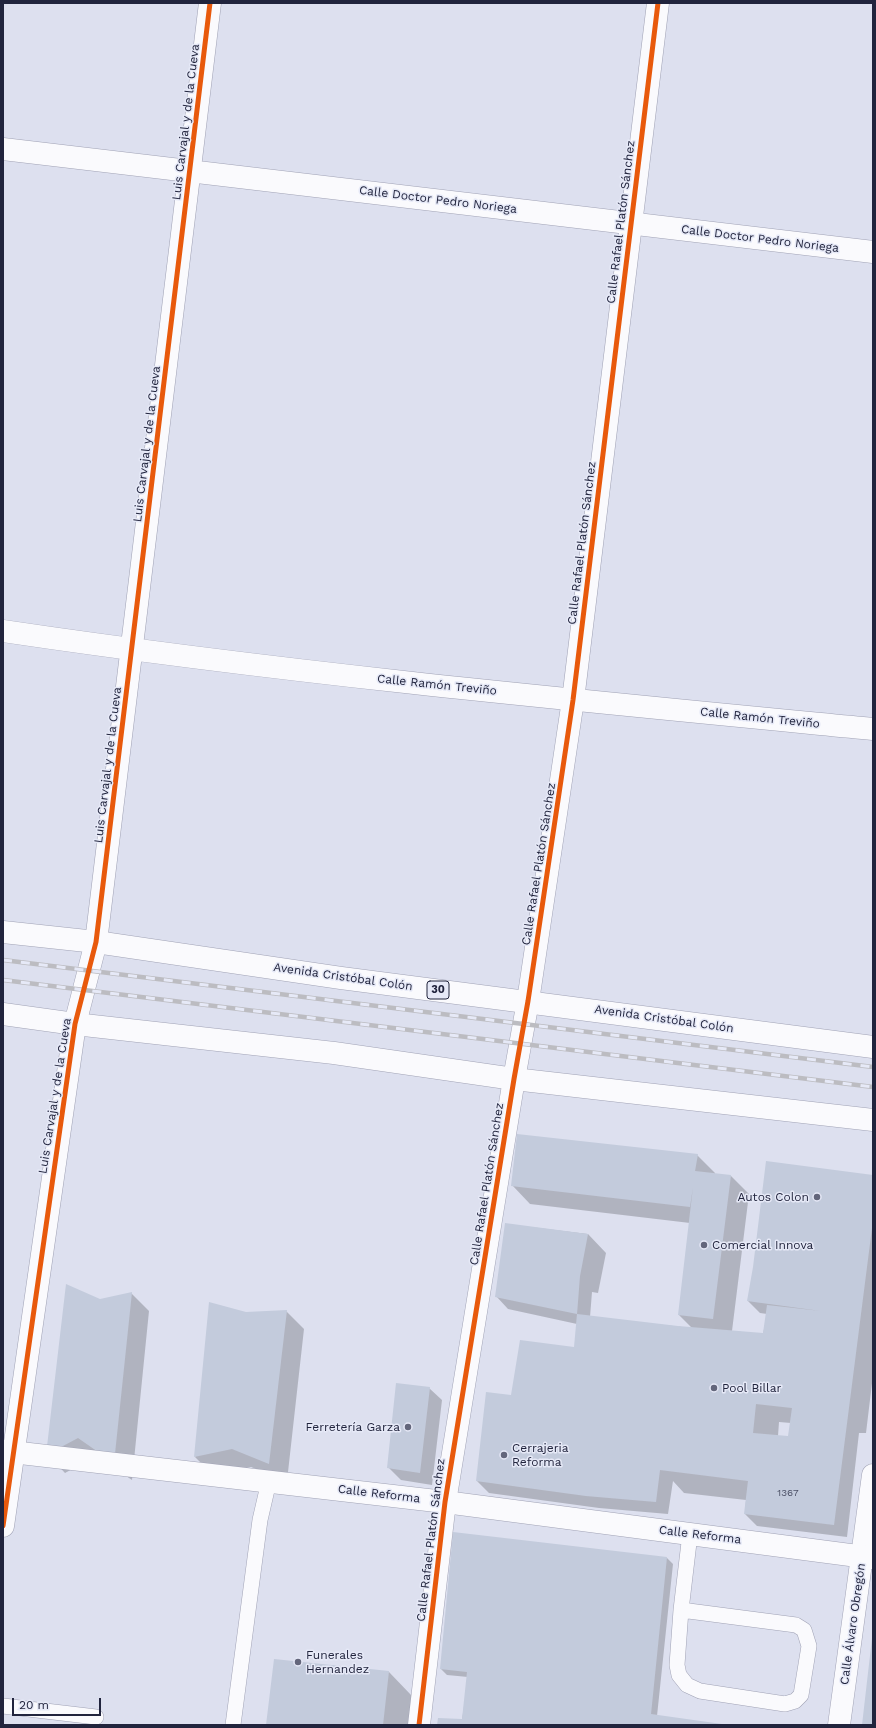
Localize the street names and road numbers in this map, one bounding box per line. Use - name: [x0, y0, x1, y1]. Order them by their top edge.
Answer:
- street label: Luis Carvajal y de la Cueva: [169, 43, 203, 201]
- street label: Calle Rafael Platón Sánchez: [604, 139, 638, 305]
- street label: Calle Doctor Pedro Noriega: [358, 183, 518, 217]
- street label: Calle Doctor Pedro Noriega: [680, 222, 840, 256]
- street label: Luis Carvajal y de la Cueva: [130, 365, 164, 523]
- street label: Calle Rafael Platón Sánchez: [565, 460, 599, 626]
- street label: Calle Ramón Treviño: [376, 672, 498, 698]
- street label: Luis Carvajal y de la Cueva: [91, 686, 125, 844]
- street label: Calle Ramón Treviño: [699, 705, 821, 731]
- street label: Calle Rafael Platón Sánchez: [519, 782, 559, 946]
- street label: Avenida Cristóbal Colón: [272, 960, 414, 994]
- road number: 30: [427, 981, 449, 999]
- street label: Avenida Cristóbal Colón: [593, 1002, 735, 1036]
- street label: Luis Carvajal y de la Cueva: [36, 1017, 74, 1175]
- street label: Calle Rafael Platón Sánchez: [467, 1102, 507, 1266]
- street label: Calle Rafael Platón Sánchez: [414, 1457, 448, 1623]
- street label: Calle Reforma: [337, 1482, 421, 1506]
- street label: Calle Reforma: [658, 1523, 742, 1547]
- street label: Calle Álvaro Obregón: [837, 1562, 869, 1686]

